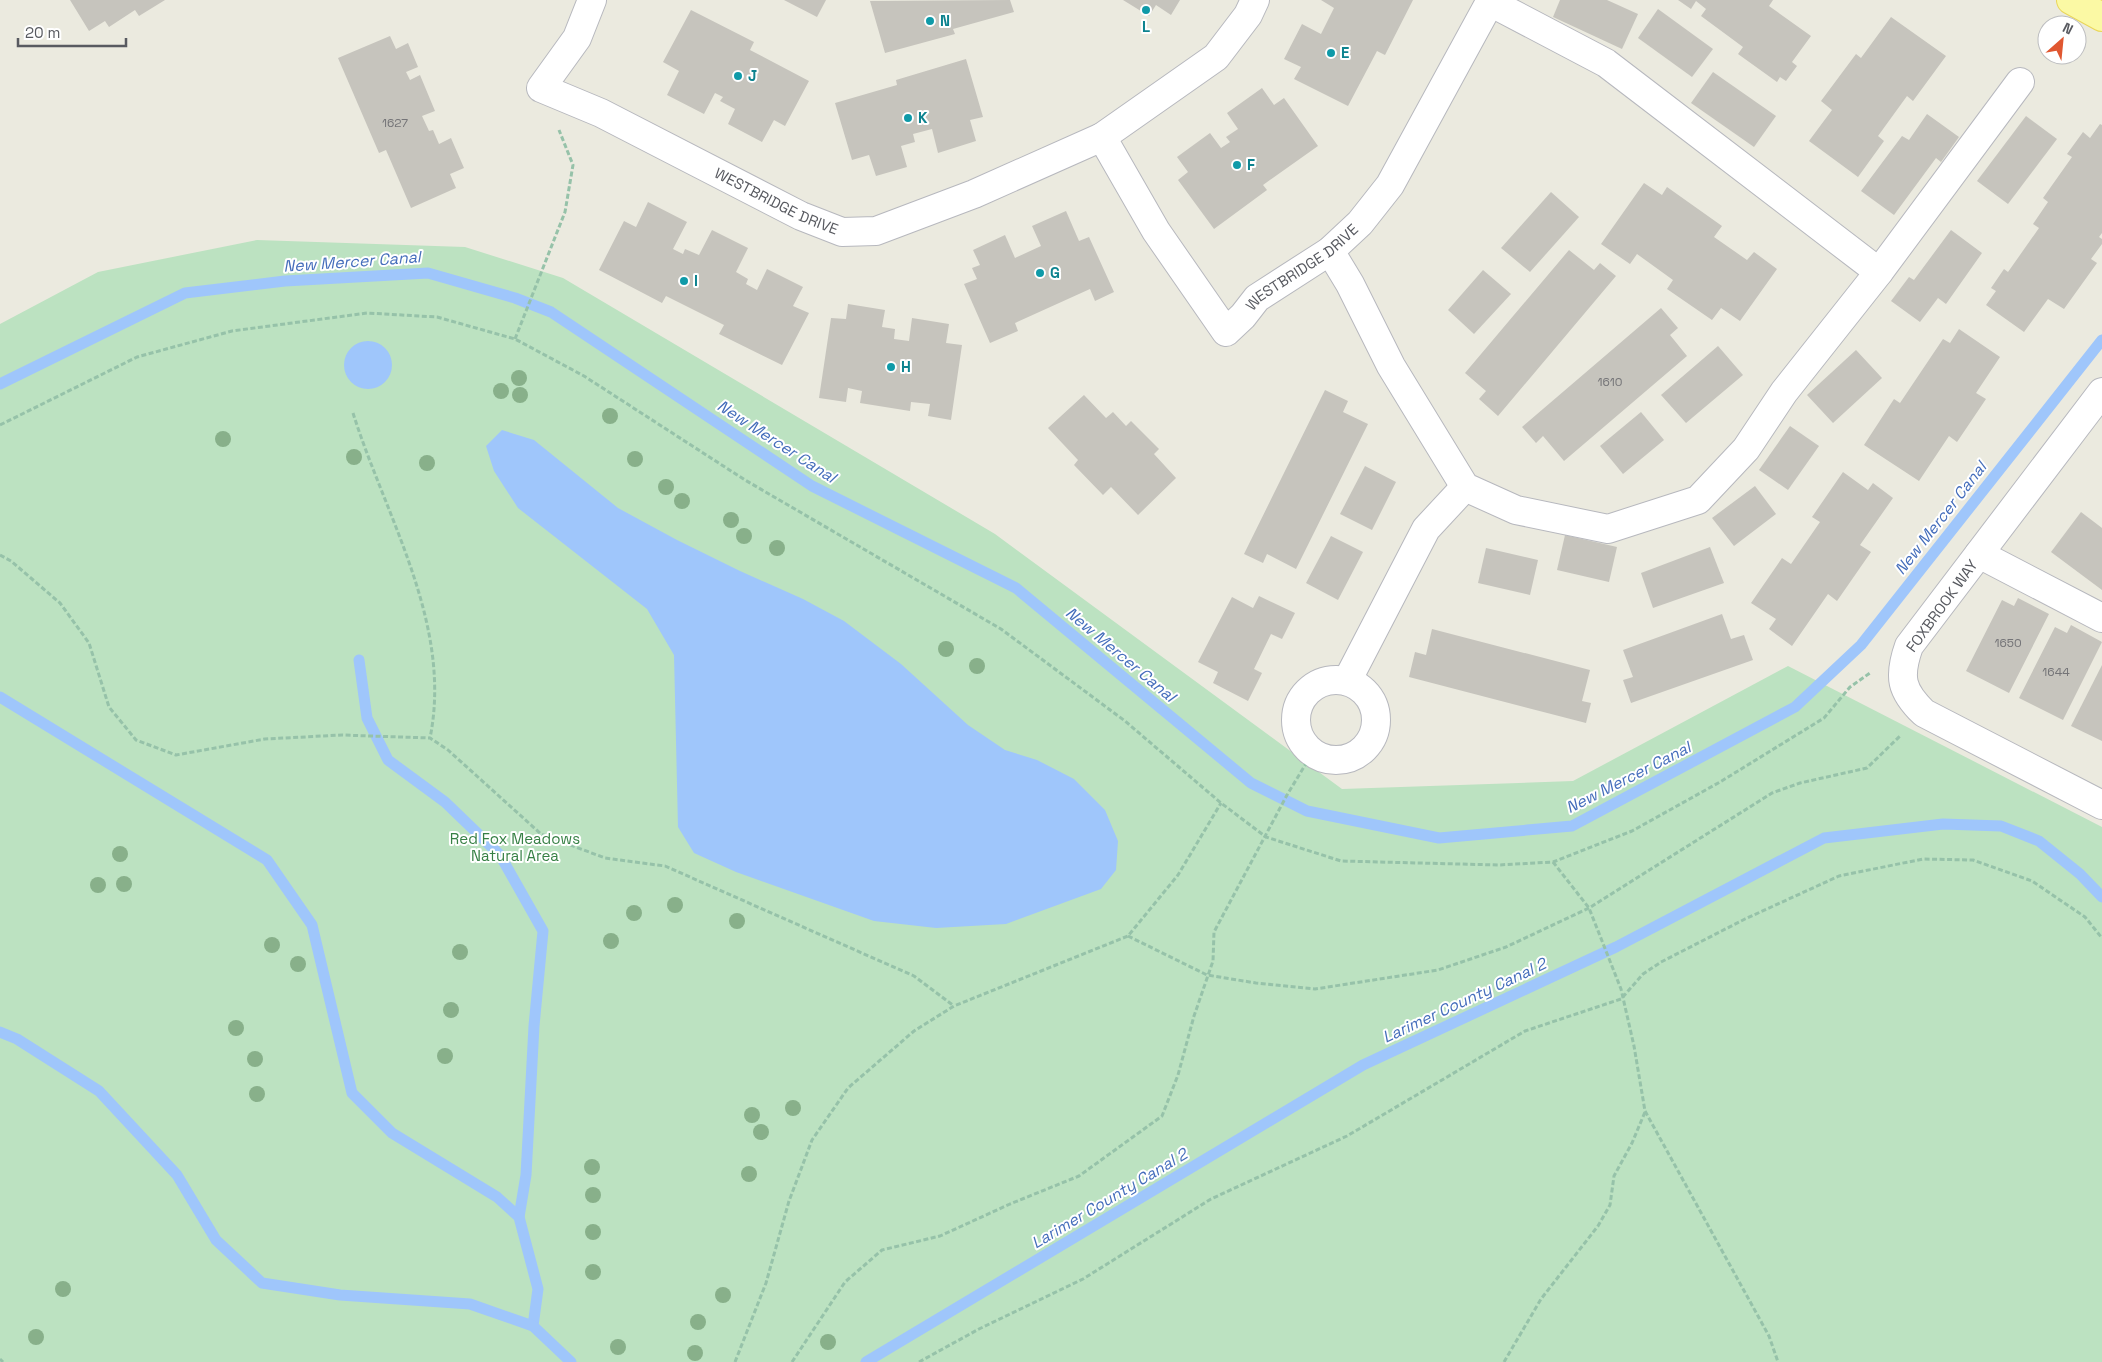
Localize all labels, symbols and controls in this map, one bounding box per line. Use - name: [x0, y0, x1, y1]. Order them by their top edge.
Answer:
- marker: L: [1140, 4, 1152, 16]
- place label: N: [940, 11, 950, 30]
- scale bar: [18, 15, 125, 47]
- marker: N: [924, 15, 936, 27]
- north arrow: [2037, 15, 2087, 65]
- place label: L: [1142, 17, 1150, 36]
- text: N: [2060, 18, 2076, 39]
- text: 20 m: [25, 23, 60, 42]
- place label: E: [1341, 43, 1349, 62]
- marker: E: [1325, 47, 1337, 59]
- place label: J: [748, 66, 757, 85]
- marker: J: [732, 70, 744, 82]
- place label: K: [918, 108, 928, 127]
- marker: K: [902, 112, 914, 124]
- house number: 1627: [382, 115, 408, 131]
- place label: F: [1247, 155, 1255, 174]
- marker: F: [1231, 159, 1243, 171]
- street label: WESTBRIDGE DRIVE: [711, 163, 841, 239]
- street label: WESTBRIDGE DRIVE: [1241, 220, 1362, 314]
- water label: New Mercer Canal: [283, 246, 423, 277]
- place label: G: [1050, 263, 1060, 282]
- marker: G: [1034, 267, 1046, 279]
- place label: I: [694, 271, 698, 290]
- marker: I: [678, 275, 690, 287]
- place label: H: [901, 357, 911, 376]
- marker: H: [885, 361, 897, 373]
- house number: 1610: [1597, 374, 1623, 390]
- water label: New Mercer Canal: [713, 395, 842, 489]
- water label: New Mercer Canal: [1890, 456, 1992, 579]
- street label: FOXBROOK WAY: [1902, 556, 1982, 656]
- water label: New Mercer Canal: [1061, 602, 1182, 708]
- house number: 1650: [1994, 635, 2022, 651]
- house number: 1644: [2042, 664, 2070, 680]
- water label: New Mercer Canal: [1562, 736, 1696, 818]
- park label: Red Fox Meadows Natural Area: [450, 829, 580, 865]
- water label: Larimer County Canal 2: [1379, 952, 1552, 1048]
- water label: Larimer County Canal 2: [1027, 1142, 1193, 1253]

